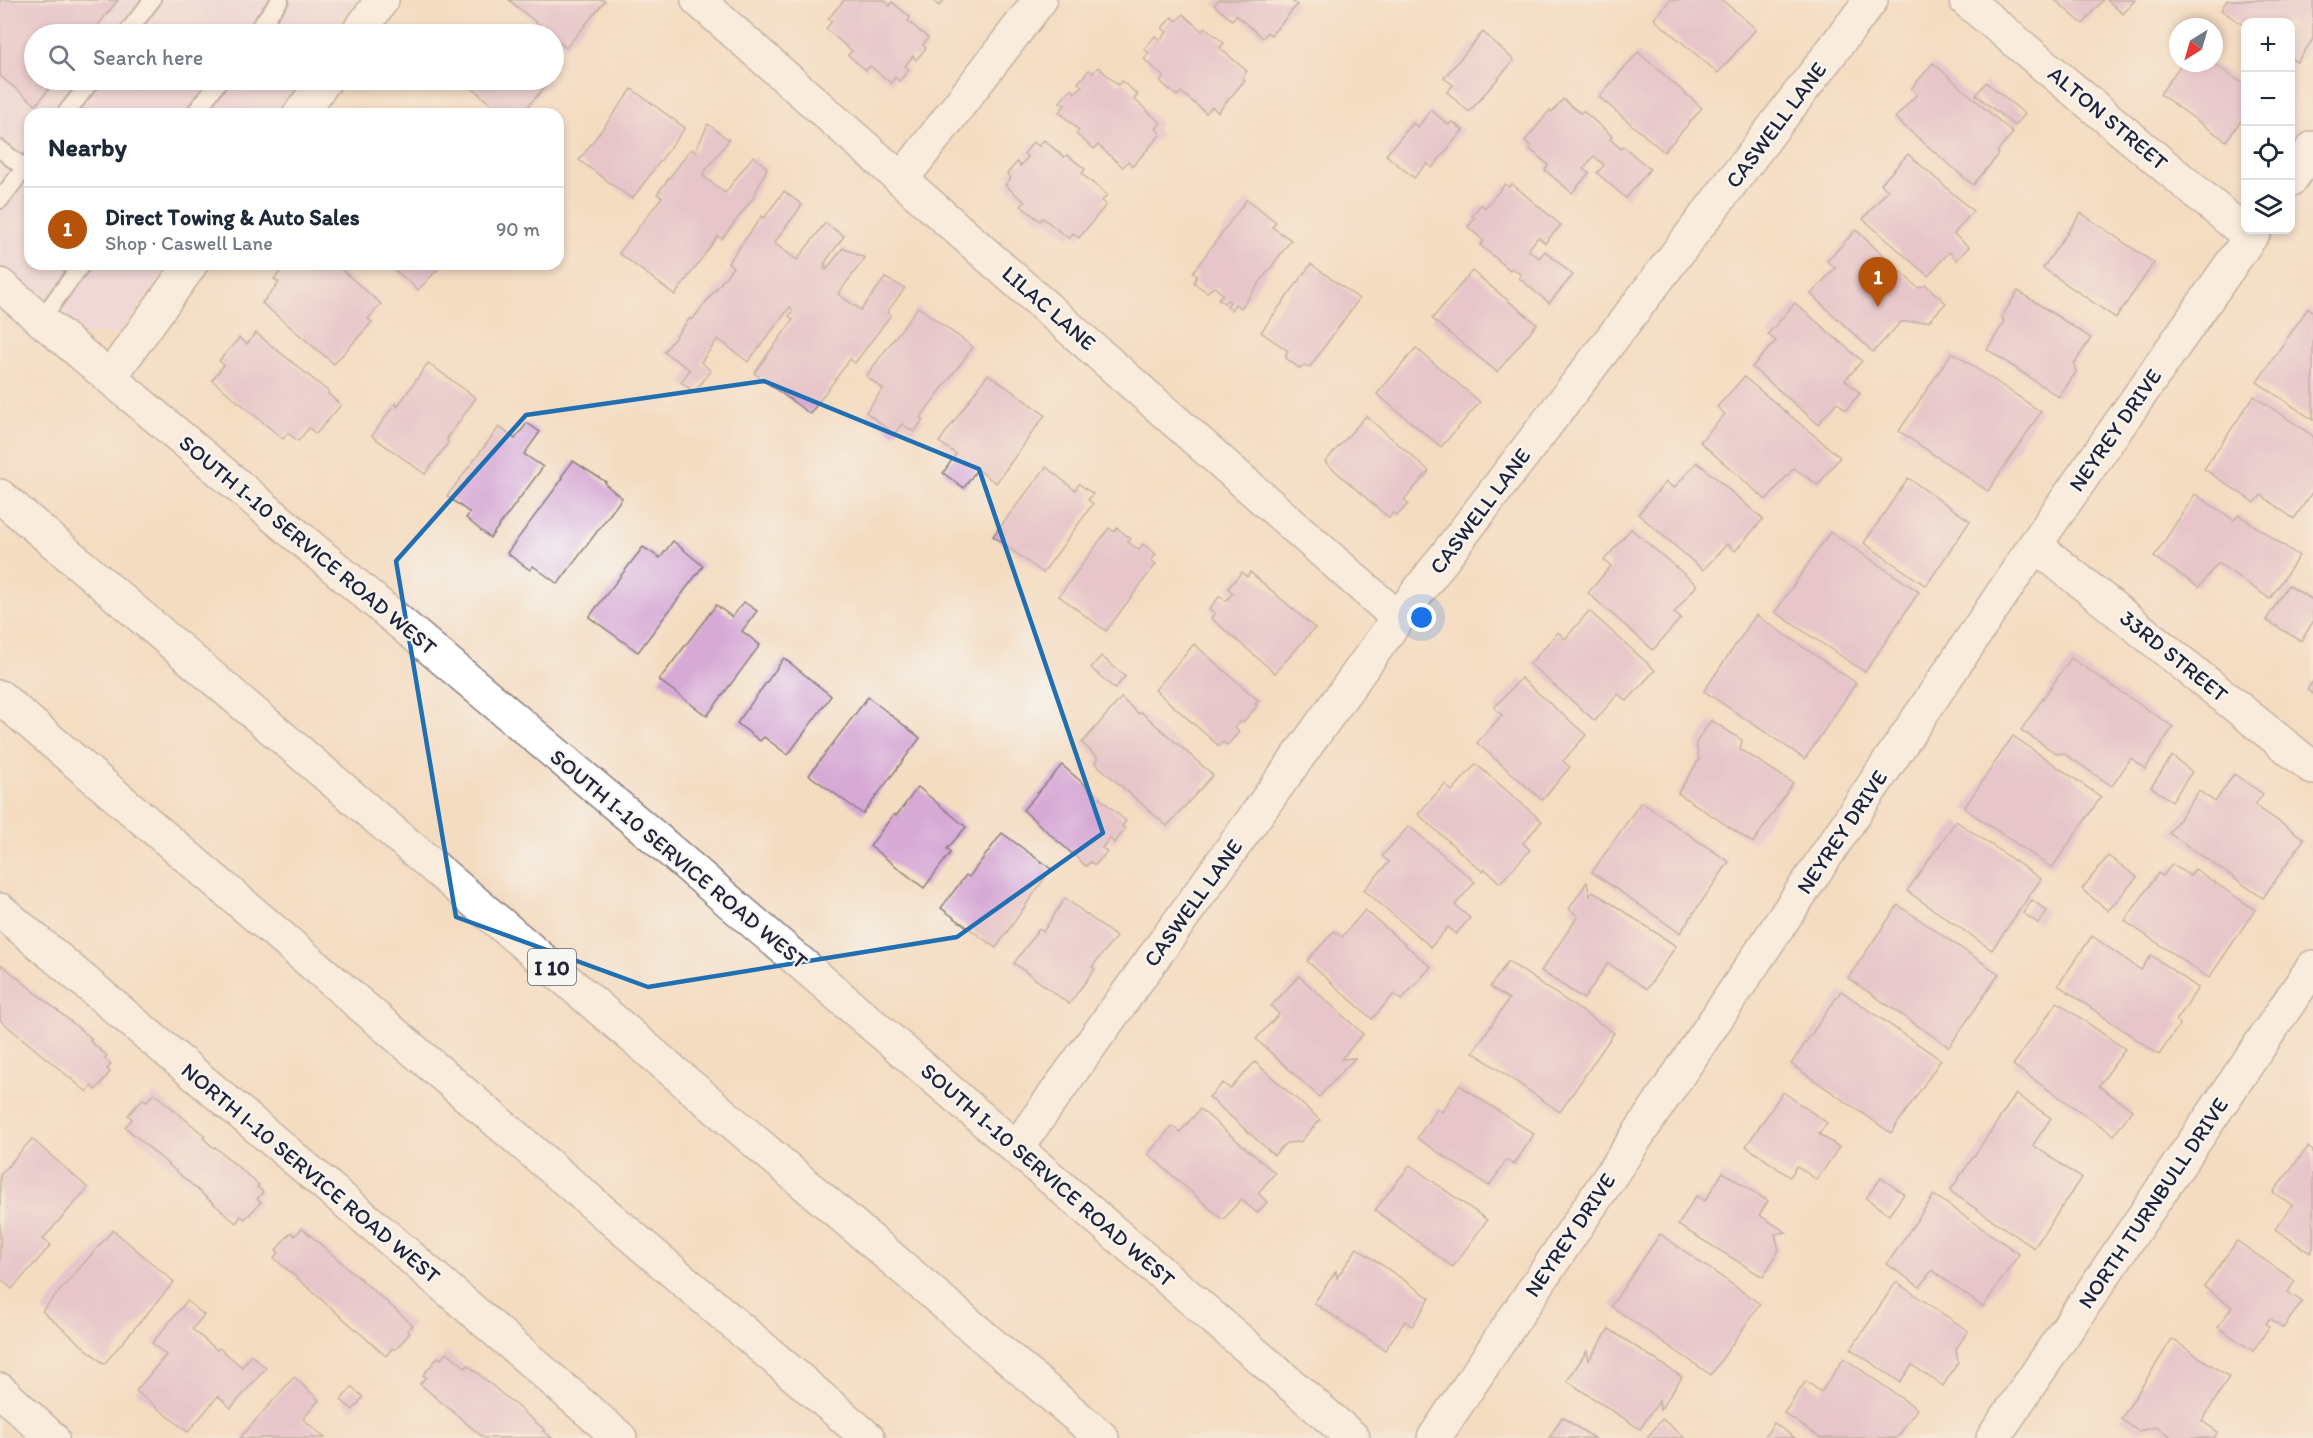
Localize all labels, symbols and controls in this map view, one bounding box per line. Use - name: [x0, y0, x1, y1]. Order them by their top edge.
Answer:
- north arrow: [2169, 18, 2223, 72]
- map controls: [2241, 18, 2295, 234]
- button: +: [2241, 18, 2295, 72]
- search box: [24, 24, 564, 90]
- icon: search: [45, 41, 78, 74]
- text: Search here: [93, 44, 203, 71]
- street label: CASWELL LANE: [1720, 57, 1832, 193]
- street label: ALTON STREET: [2043, 60, 2174, 176]
- button: −: [2241, 72, 2295, 126]
- button: locate: [2241, 126, 2295, 180]
- text: Nearby: [48, 131, 127, 163]
- button: layers: [2241, 180, 2295, 234]
- text: Direct Towing & Auto Sales: [105, 204, 360, 231]
- text: 1: [63, 217, 72, 241]
- text: 90 m: [496, 217, 540, 241]
- text: Shop · Caswell Lane: [105, 231, 273, 255]
- pin: 1: [1858, 258, 1898, 307]
- street label: LILAC LANE: [996, 260, 1102, 356]
- street label: NEYREY DRIVE: [2063, 363, 2167, 497]
- street label: SOUTH I-10 SERVICE ROAD WEST: [174, 429, 443, 661]
- street label: CASWELL LANE: [1424, 443, 1536, 579]
- your location: [1407, 603, 1436, 632]
- street label: 33RD STREET: [2114, 604, 2234, 708]
- street label: SOUTH I-10 SERVICE ROAD WEST: [545, 743, 814, 975]
- street label: NEYREY DRIVE: [1791, 765, 1893, 899]
- street label: CASWELL LANE: [1138, 834, 1248, 972]
- road number: I 10: [528, 949, 576, 985]
- street label: NORTH I-10 SERVICE ROAD WEST: [176, 1057, 447, 1290]
- street label: SOUTH I-10 SERVICE ROAD WEST: [915, 1057, 1181, 1293]
- street label: NORTH TURNBULL DRIVE: [2072, 1092, 2234, 1314]
- street label: NEYREY DRIVE: [1519, 1168, 1621, 1302]

